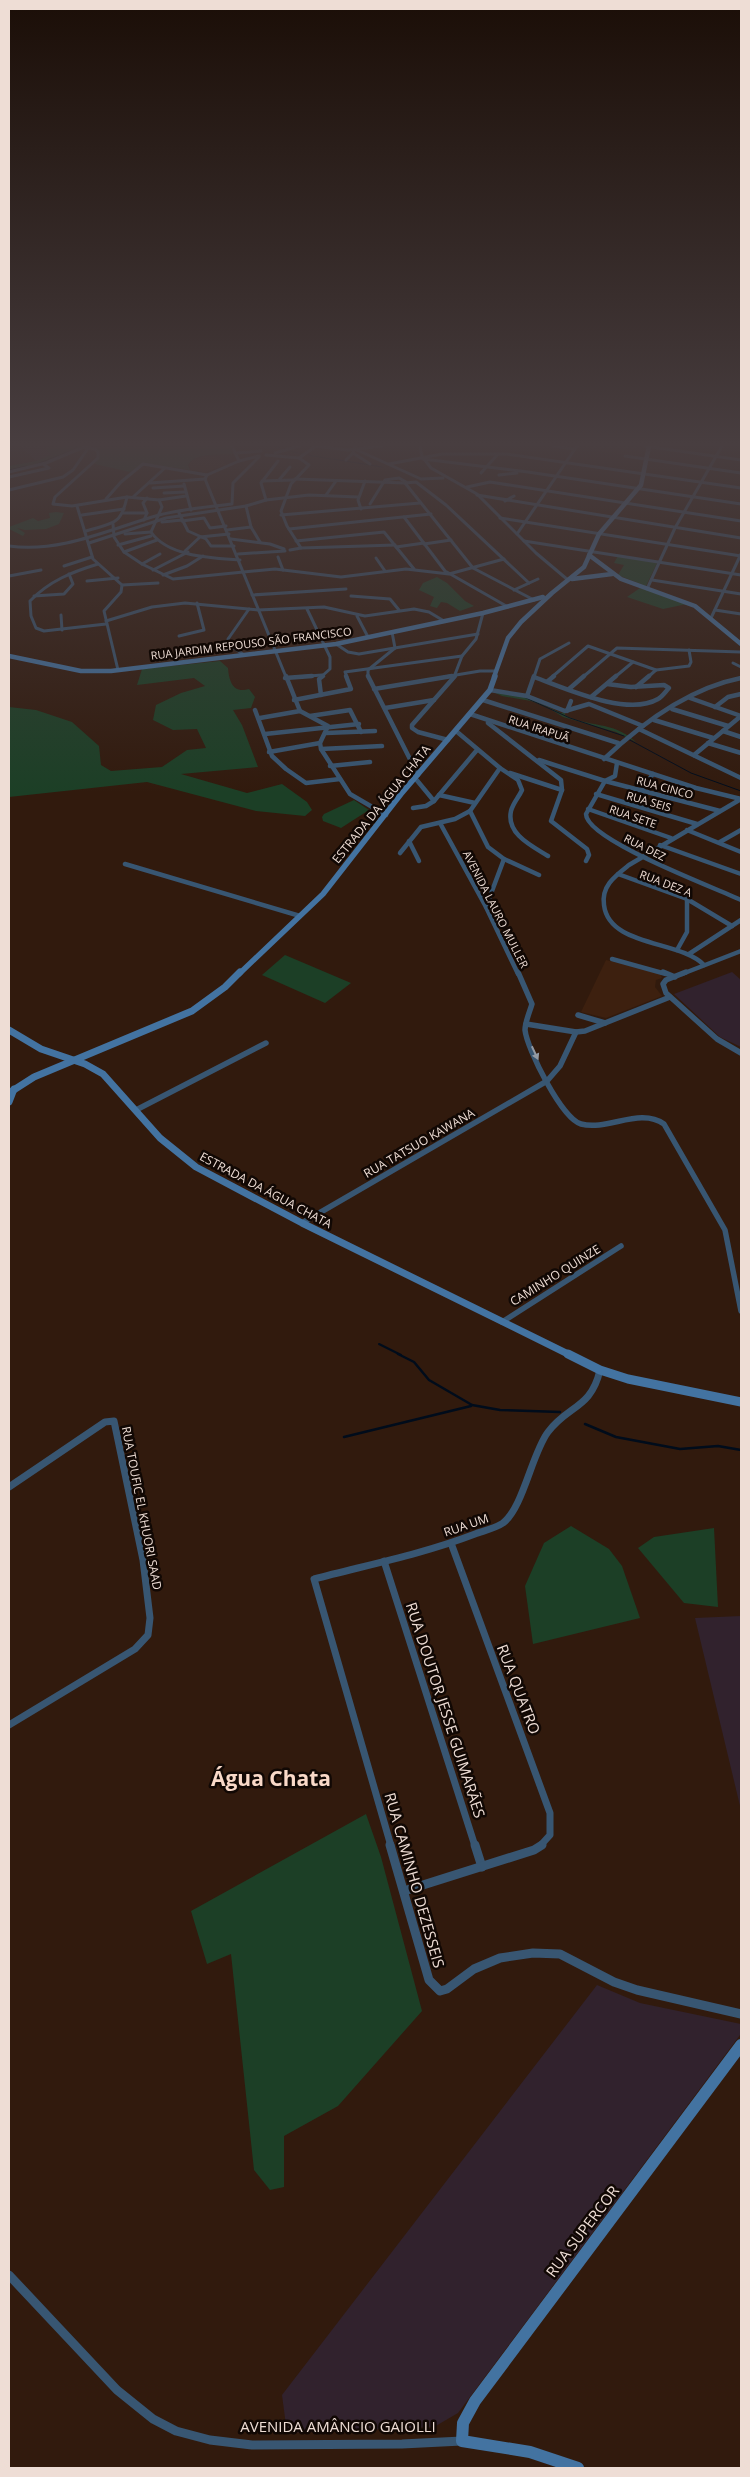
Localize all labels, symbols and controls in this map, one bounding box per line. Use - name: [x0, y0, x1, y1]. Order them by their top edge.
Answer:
- street label: RUA JARDIM REPOUSO SÃO FRANCISCO: [150, 623, 352, 663]
- street label: RUA IRAPUÃ: [507, 711, 571, 745]
- street label: ESTRADA DA ÁGUA CHATA: [328, 741, 434, 867]
- street label: RUA CINCO: [635, 772, 695, 802]
- street label: RUA SEIS: [625, 787, 673, 815]
- street label: RUA SETE: [607, 801, 659, 831]
- street label: RUA DEZ: [622, 830, 668, 864]
- street label: AVENIDA LAURO MULLER: [460, 848, 532, 971]
- street label: RUA DEZ A: [638, 866, 694, 900]
- one-way arrow: [531, 1046, 539, 1060]
- street label: RUA TATSUO KAWANA: [360, 1104, 478, 1182]
- street label: ESTRADA DA ÁGUA CHATA: [197, 1148, 336, 1232]
- street label: CAMINHO QUINZE: [507, 1240, 603, 1310]
- street label: RUA TOUFIC EL KHUORI SAAD: [118, 1425, 166, 1591]
- street label: RUA UM: [441, 1509, 491, 1541]
- street label: RUA DOUTOR JESSE GUIMARÃES: [402, 1600, 490, 1820]
- street label: RUA QUATRO: [493, 1641, 545, 1737]
- district label: Água Chata: [211, 1764, 331, 1792]
- street label: RUA CAMINHO DEZESSEIS: [380, 1790, 450, 1970]
- street label: RUA SUPERCOR: [541, 2181, 623, 2281]
- street label: AVENIDA AMÂNCIO GAIOLLI: [240, 2416, 436, 2436]

